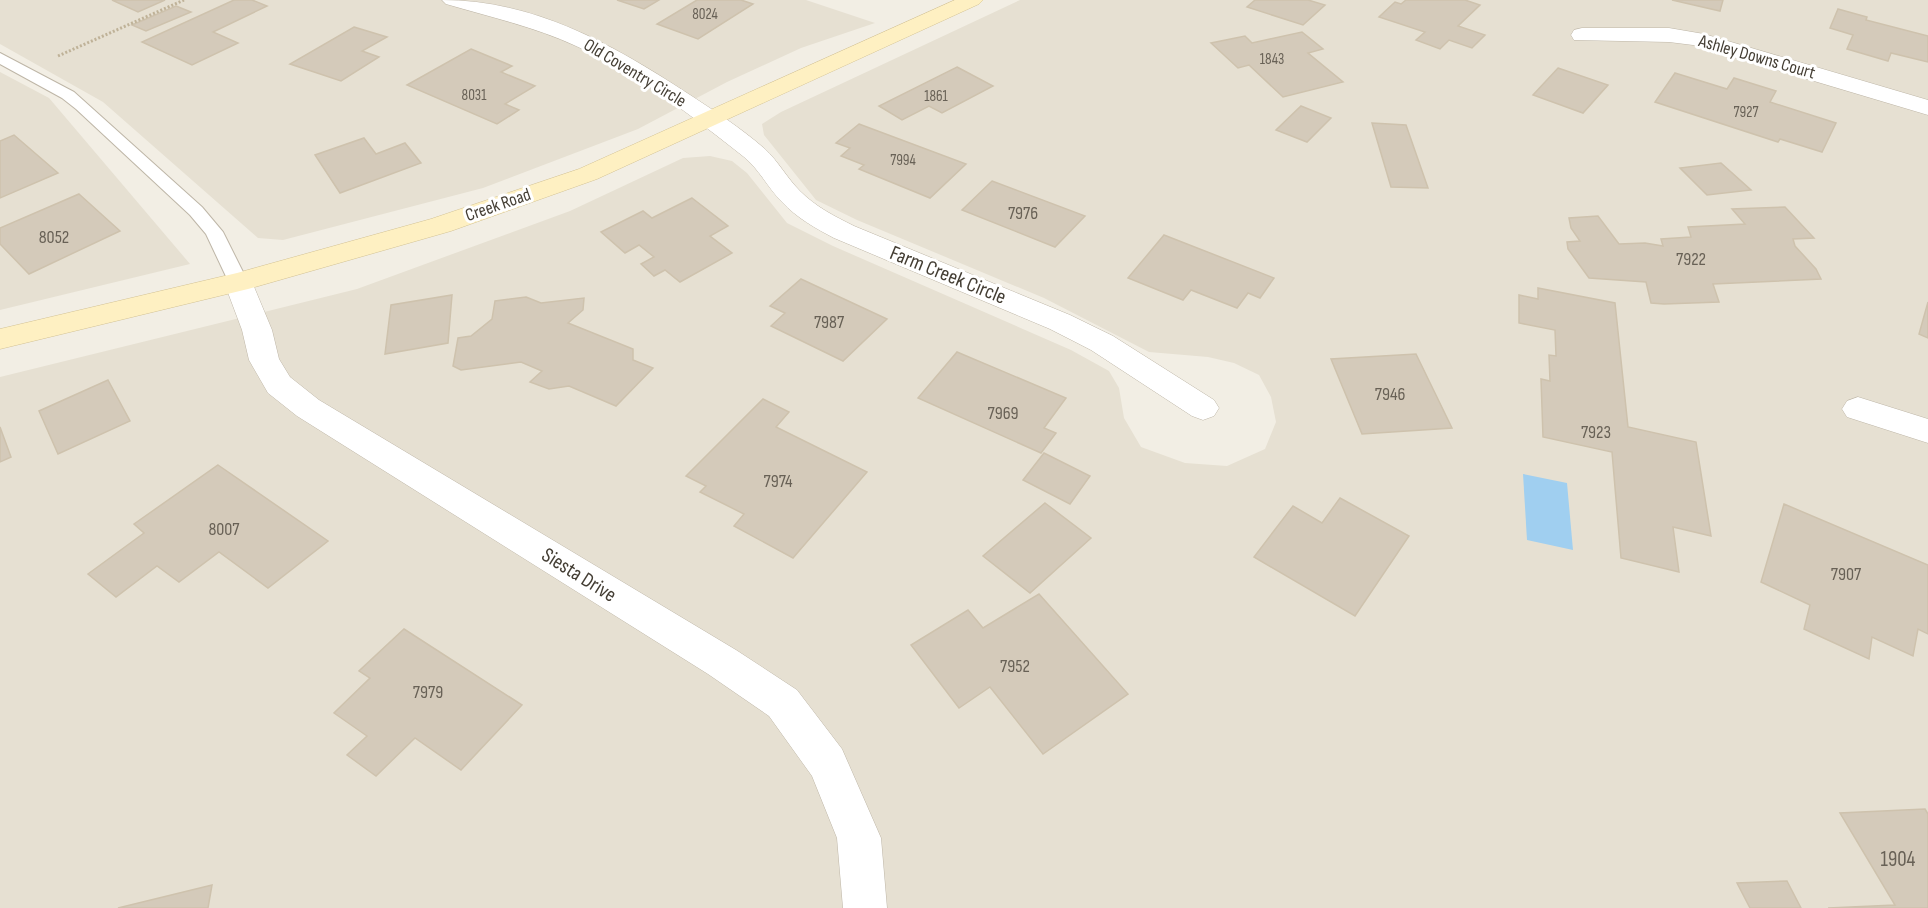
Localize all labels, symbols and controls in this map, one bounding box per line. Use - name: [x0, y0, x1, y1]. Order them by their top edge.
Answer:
- house number: 8024: [692, 5, 718, 24]
- street label: Ashley Downs Court: [1695, 30, 1818, 84]
- street label: Old Coventry Circle: [580, 34, 690, 112]
- house number: 1843: [1260, 50, 1284, 69]
- house number: 8031: [462, 86, 487, 105]
- house number: 1861: [924, 87, 949, 106]
- house number: 7927: [1734, 103, 1758, 122]
- house number: 7994: [890, 151, 916, 170]
- street label: Creek Road: [463, 184, 533, 226]
- house number: 7976: [1008, 203, 1038, 224]
- house number: 8052: [39, 227, 69, 248]
- street label: Farm Creek Circle: [886, 240, 1010, 310]
- house number: 7922: [1676, 249, 1706, 270]
- house number: 7987: [814, 312, 845, 333]
- house number: 7946: [1375, 384, 1405, 405]
- house number: 7969: [988, 403, 1018, 424]
- house number: 7923: [1581, 422, 1611, 443]
- house number: 7974: [764, 471, 793, 492]
- house number: 8007: [208, 519, 240, 540]
- street label: Siesta Drive: [537, 542, 621, 608]
- house number: 7907: [1831, 564, 1862, 585]
- house number: 7952: [1000, 656, 1030, 677]
- house number: 7979: [413, 682, 443, 703]
- house number: 1904: [1881, 847, 1916, 872]

